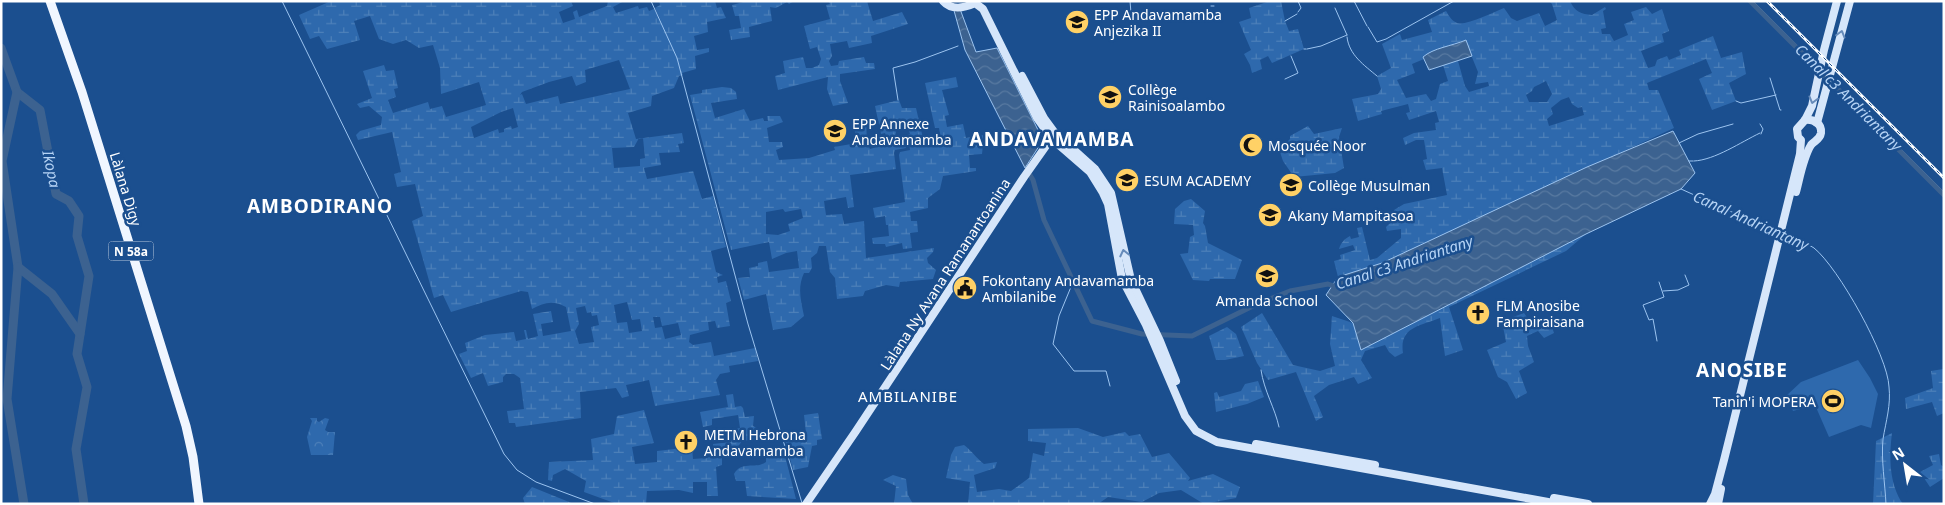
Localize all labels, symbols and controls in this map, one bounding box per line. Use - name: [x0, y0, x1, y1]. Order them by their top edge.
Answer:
- place label: EPP Andavamamba Anjezika II: [1094, 5, 1222, 40]
- school or university icon: EPP Andavamamba Anjezika II: [1064, 9, 1090, 35]
- one-way arrow: [1835, 29, 1846, 38]
- water label: Canal c3 Andriantany: [1791, 39, 1907, 155]
- place label: Collège Rainisoalambo: [1128, 80, 1225, 115]
- school or university icon: Collège Rainisoalambo: [1097, 84, 1123, 110]
- one-way arrow: [1808, 96, 1819, 105]
- place label: EPP Annexe Andavamamba: [852, 114, 952, 149]
- school or university icon: EPP Annexe Andavamamba: [822, 118, 848, 144]
- district label: ANDAVAMAMBA: [969, 126, 1135, 152]
- mosque icon: Mosquée Noor: [1238, 132, 1264, 158]
- place label: Mosquée Noor: [1268, 136, 1366, 155]
- water label: Ikopa: [38, 148, 66, 190]
- street label: Làlana Digy: [106, 150, 147, 229]
- school or university icon: ESUM ACADEMY: [1114, 167, 1140, 193]
- place label: ESUM ACADEMY: [1144, 171, 1251, 190]
- school or university icon: Collège Musulman: [1278, 172, 1304, 198]
- street label: Làlana Ny Avana Ramanantoanina: [876, 174, 1014, 374]
- place label: Collège Musulman: [1308, 176, 1431, 195]
- water label: Canal Andriantany: [1690, 186, 1813, 255]
- district label: AMBODIRANO: [247, 193, 393, 219]
- school or university icon: Akany Mampitasoa: [1257, 202, 1283, 228]
- place label: Akany Mampitasoa: [1288, 206, 1414, 225]
- water label: Canal c3 Andriantany: [1333, 230, 1476, 294]
- road number: N 58a: [108, 242, 154, 260]
- one-way arrow: [1119, 249, 1130, 258]
- school or university icon: Amanda School: [1254, 263, 1280, 289]
- place label: Fokontany Andavamamba Ambilanibe: [982, 271, 1154, 306]
- public building icon: Fokontany Andavamamba Ambilanibe: [952, 275, 978, 301]
- place label: Amanda School: [1216, 291, 1318, 310]
- place label: FLM Anosibe Fampiraisana: [1496, 296, 1584, 331]
- church icon: FLM Anosibe Fampiraisana: [1465, 300, 1491, 326]
- district label: ANOSIBE: [1696, 357, 1788, 383]
- district label: AMBILANIBE: [858, 386, 958, 406]
- sports icon: Tanin'i MOPERA: [1820, 388, 1846, 414]
- place label: Tanin'i MOPERA: [1713, 392, 1816, 411]
- place label: METM Hebrona Andavamamba: [704, 425, 806, 460]
- church icon: METM Hebrona Andavamamba: [673, 429, 699, 455]
- north arrow: [1880, 440, 1930, 490]
- text: N: [1888, 442, 1908, 465]

